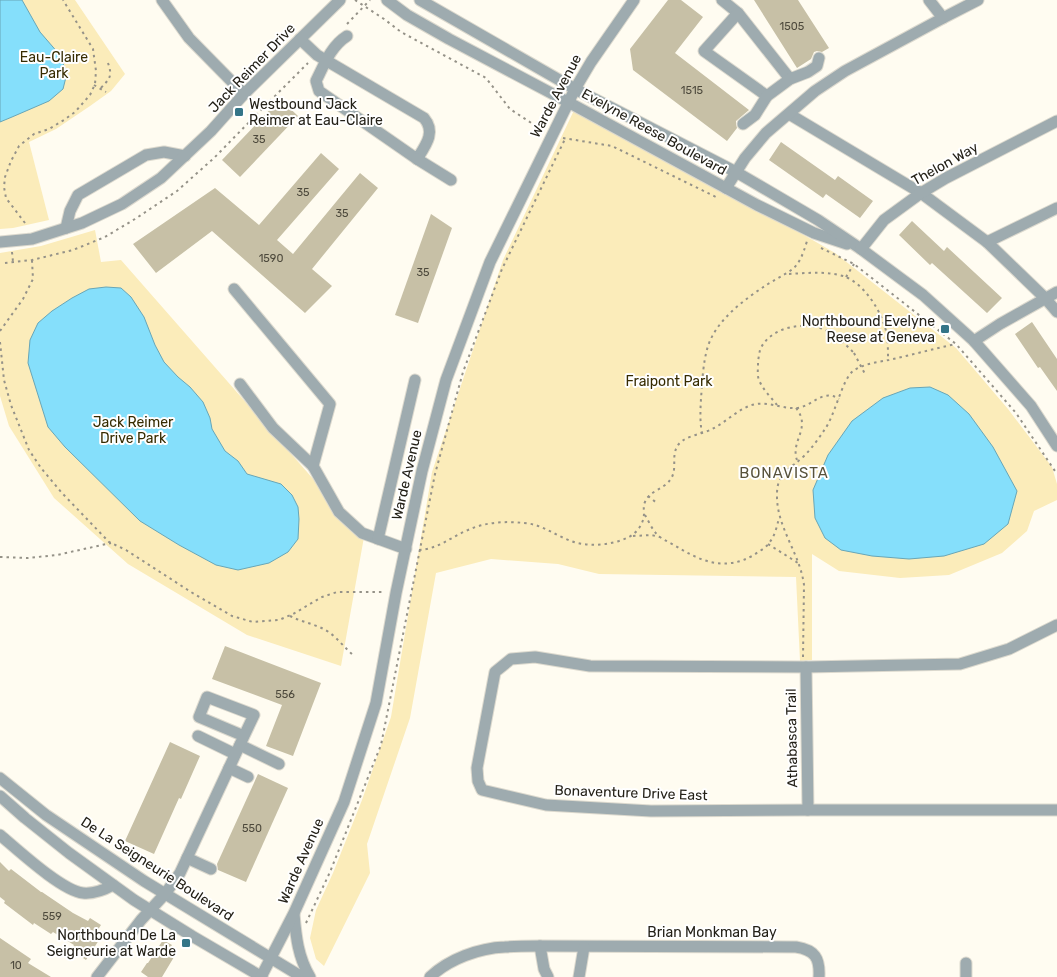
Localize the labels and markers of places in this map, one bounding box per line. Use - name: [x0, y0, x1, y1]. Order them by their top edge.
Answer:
- place label: Westbound Jack Reimer at Eau-Claire: [249, 96, 383, 129]
- marker: Westbound Jack Reimer at Eau-Claire: [233, 106, 245, 118]
- place label: Northbound Evelyne Reese at Geneva: [802, 313, 935, 346]
- marker: Northbound Evelyne Reese at Geneva: [939, 323, 951, 335]
- place label: Northbound De La Seigneurie at Warde: [47, 927, 176, 960]
- marker: Northbound De La Seigneurie at Warde: [180, 937, 192, 949]

